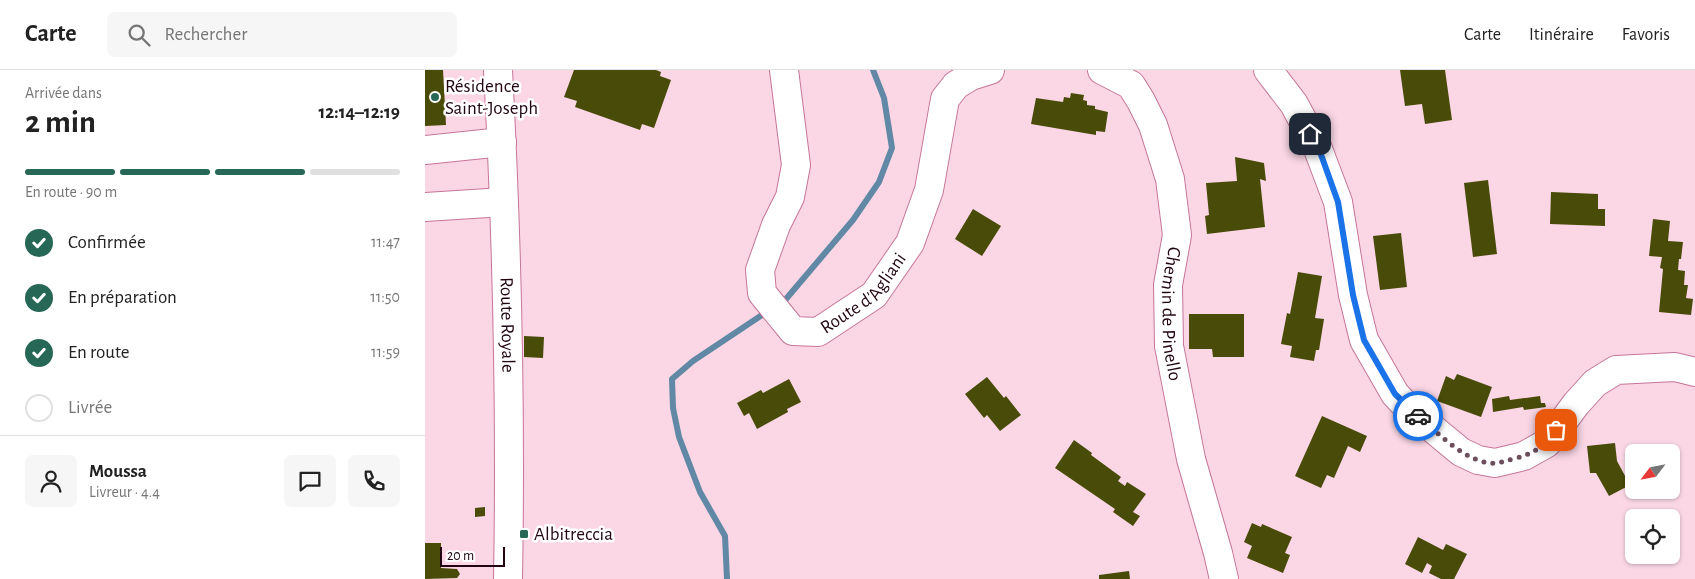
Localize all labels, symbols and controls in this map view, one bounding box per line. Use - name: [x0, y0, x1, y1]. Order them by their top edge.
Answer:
- search box: [107, 12, 457, 57]
- icon: search: [125, 21, 153, 49]
- text: Carte: [25, 22, 77, 46]
- text: Rechercher: [165, 25, 247, 44]
- text: Carte: [1464, 26, 1501, 44]
- text: Itinéraire: [1529, 26, 1594, 44]
- text: Favoris: [1622, 26, 1670, 44]
- place label: Résidence Saint-Joseph: [445, 77, 538, 118]
- text: Arrivée dans: [25, 85, 102, 101]
- marker: Résidence Saint-Joseph: [429, 91, 441, 103]
- text: 12:14–12:19: [319, 103, 400, 122]
- text: 2 min: [25, 106, 96, 138]
- pin: [1289, 113, 1331, 155]
- icon: home: [1296, 120, 1324, 148]
- text: En route · 90 m: [25, 184, 117, 200]
- icon: check: [25, 229, 53, 257]
- text: Confirmée: [68, 233, 146, 252]
- text: 11:47: [371, 234, 400, 250]
- street label: Chemin de Pinello: [1158, 245, 1185, 382]
- street label: Route d'Agliani: [817, 249, 910, 337]
- street label: Route Royale: [497, 277, 518, 373]
- icon: check: [25, 284, 53, 312]
- text: En préparation: [68, 288, 177, 307]
- text: 11:50: [370, 289, 400, 305]
- icon: check: [25, 339, 53, 367]
- text: En route: [68, 343, 130, 362]
- text: 11:59: [371, 344, 400, 360]
- courier: [1393, 391, 1443, 441]
- text: Livrée: [68, 398, 112, 417]
- icon: car: [1404, 402, 1432, 430]
- pin: [1535, 409, 1577, 451]
- icon: bag: [1542, 416, 1570, 444]
- north arrow: [1625, 444, 1680, 499]
- map controls: [1625, 444, 1680, 564]
- button: person: [25, 455, 77, 507]
- button: chat: [284, 455, 336, 507]
- button: phone: [348, 455, 400, 507]
- text: Moussa: [89, 462, 147, 481]
- text: Livreur · 4.4: [89, 484, 160, 500]
- button: locate: [1625, 509, 1680, 564]
- place label: Albitreccia: [534, 525, 613, 544]
- marker: Albitreccia: [518, 528, 530, 540]
- scale bar: [440, 544, 505, 567]
- text: 20 m: [447, 549, 474, 563]

